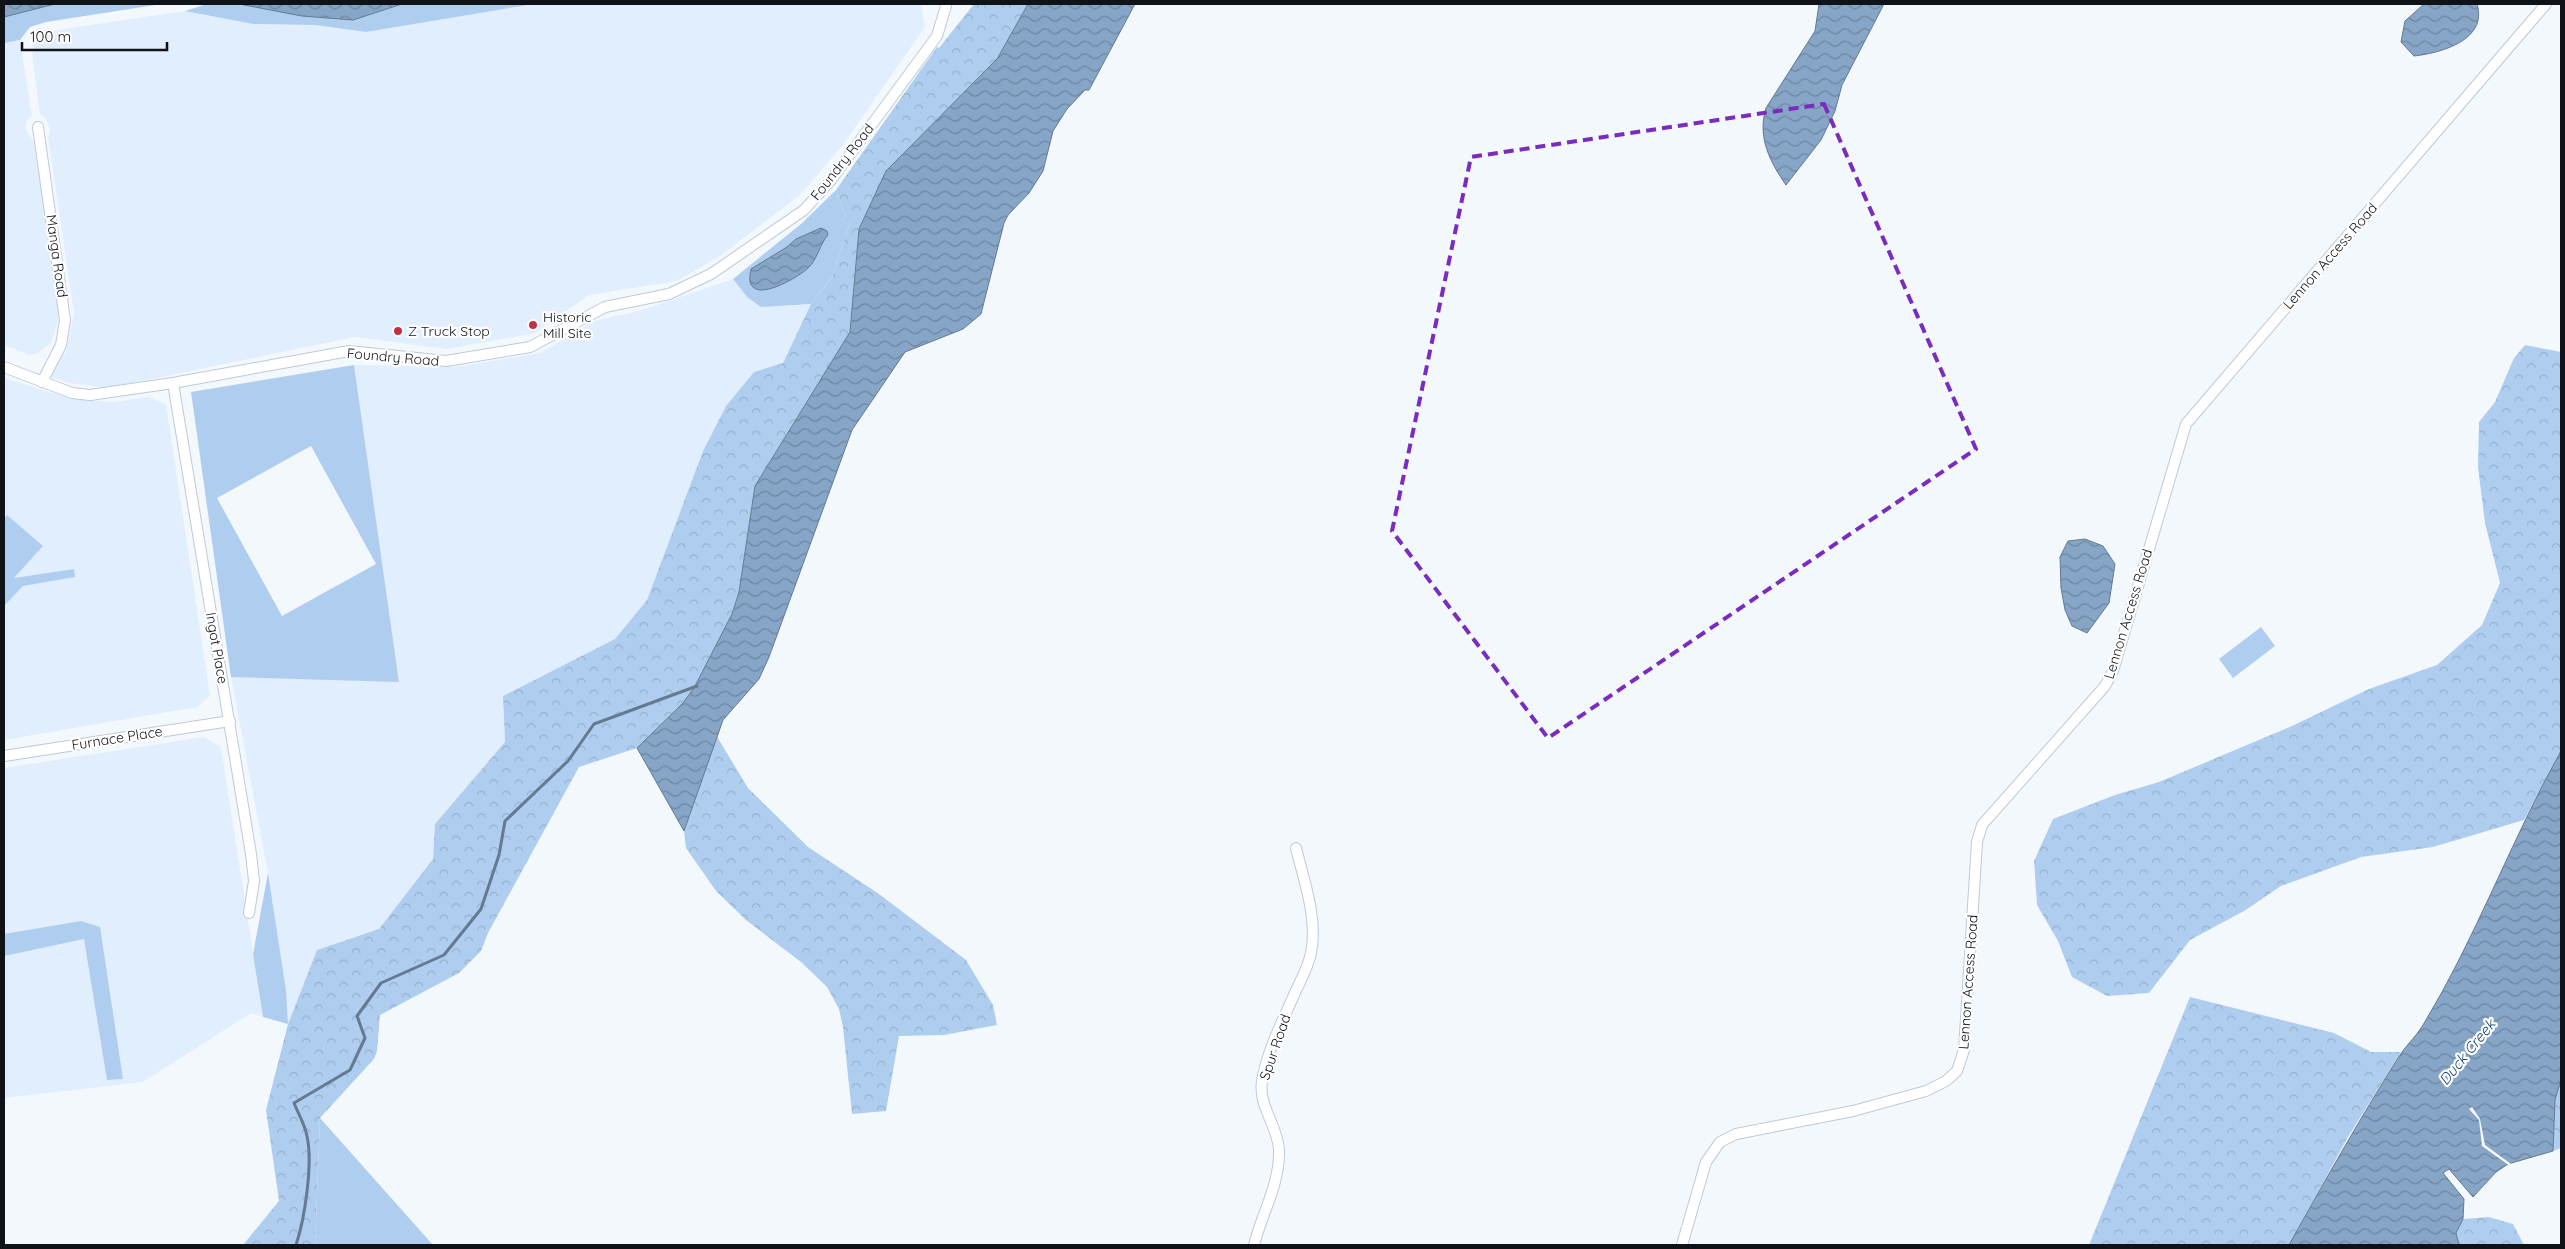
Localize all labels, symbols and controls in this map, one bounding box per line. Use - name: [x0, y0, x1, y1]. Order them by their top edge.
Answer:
- scale bar: [22, 20, 168, 52]
- text: 100 m: [30, 27, 71, 46]
- street label: Foundry Road: [806, 120, 878, 204]
- street label: Lennon Access Road: [2279, 199, 2381, 313]
- street label: Manga Road: [42, 213, 72, 299]
- place label: Historic Mill Site: [543, 308, 591, 342]
- marker: Historic Mill Site: [527, 319, 539, 331]
- place label: Z Truck Stop: [408, 322, 490, 340]
- marker: Z Truck Stop: [392, 325, 404, 337]
- street label: Foundry Road: [346, 344, 440, 370]
- street label: Lennon Access Road: [2100, 547, 2156, 681]
- street label: Ingot Place: [202, 611, 232, 685]
- street label: Furnace Place: [70, 722, 164, 754]
- street label: Lennon Access Road: [1954, 914, 1982, 1050]
- street label: Spur Road: [1255, 1012, 1295, 1082]
- water label: Duck Creek: [2435, 1014, 2501, 1089]

